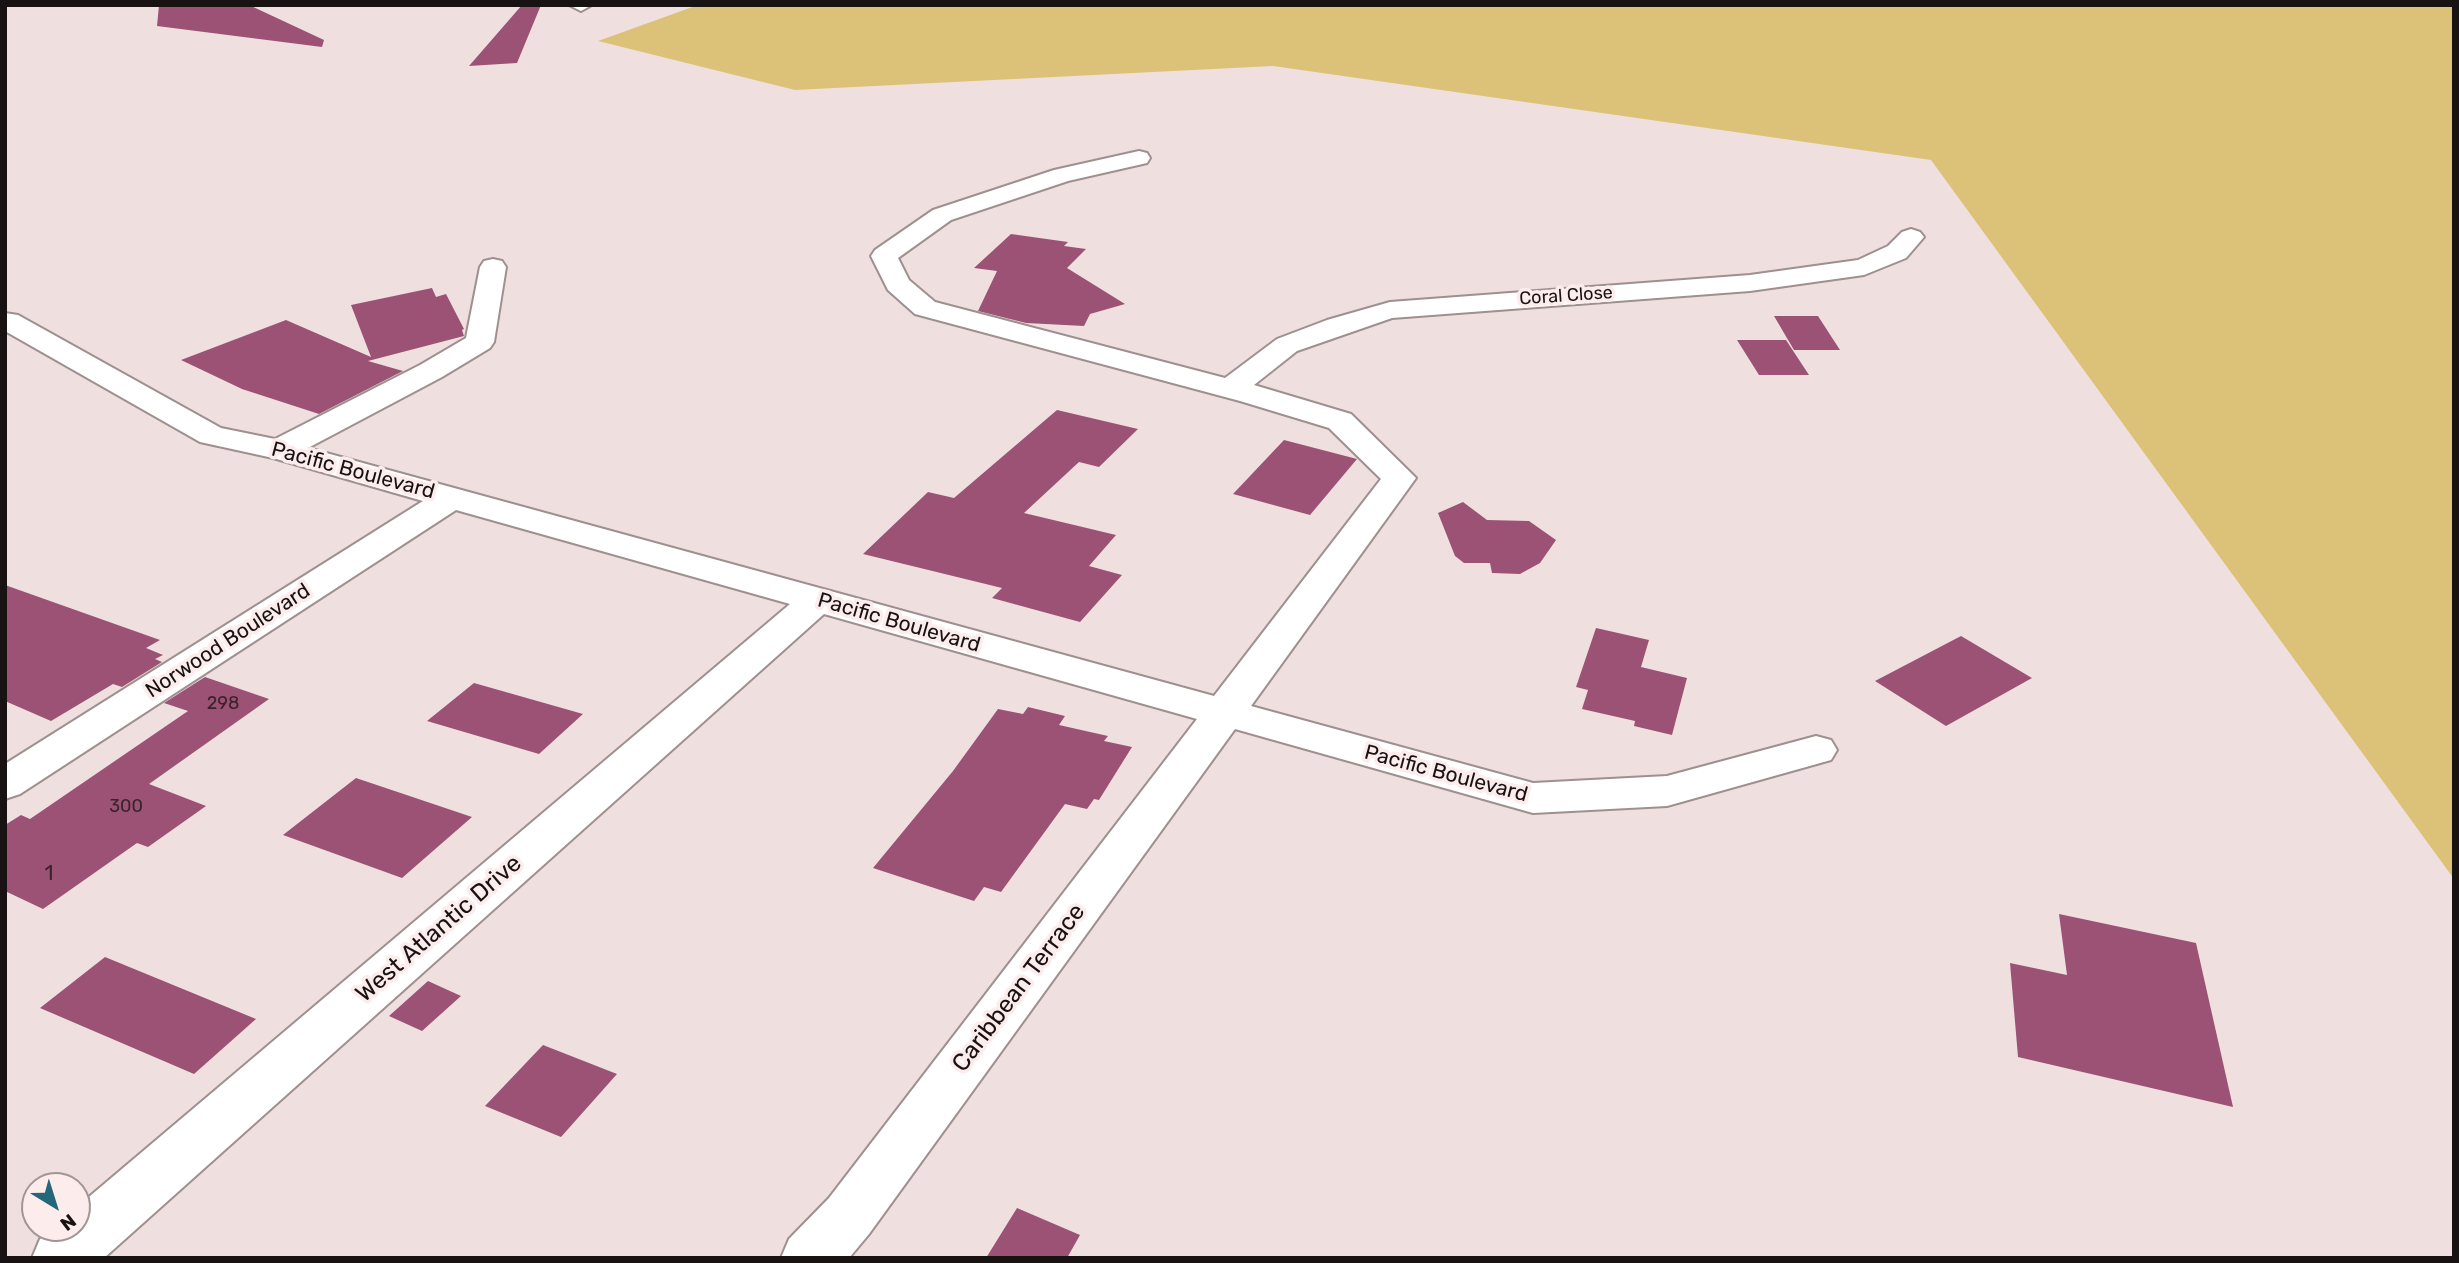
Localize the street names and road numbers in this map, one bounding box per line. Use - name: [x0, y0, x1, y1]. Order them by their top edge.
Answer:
- street label: Coral Close: [1519, 282, 1613, 310]
- street label: Pacific Boulevard: [269, 437, 437, 505]
- street label: Norwood Boulevard: [141, 578, 315, 704]
- street label: Pacific Boulevard: [815, 588, 983, 658]
- street label: Pacific Boulevard: [1362, 740, 1530, 808]
- street label: West Atlantic Drive: [350, 849, 528, 1009]
- street label: Caribbean Terrace: [946, 898, 1092, 1078]

